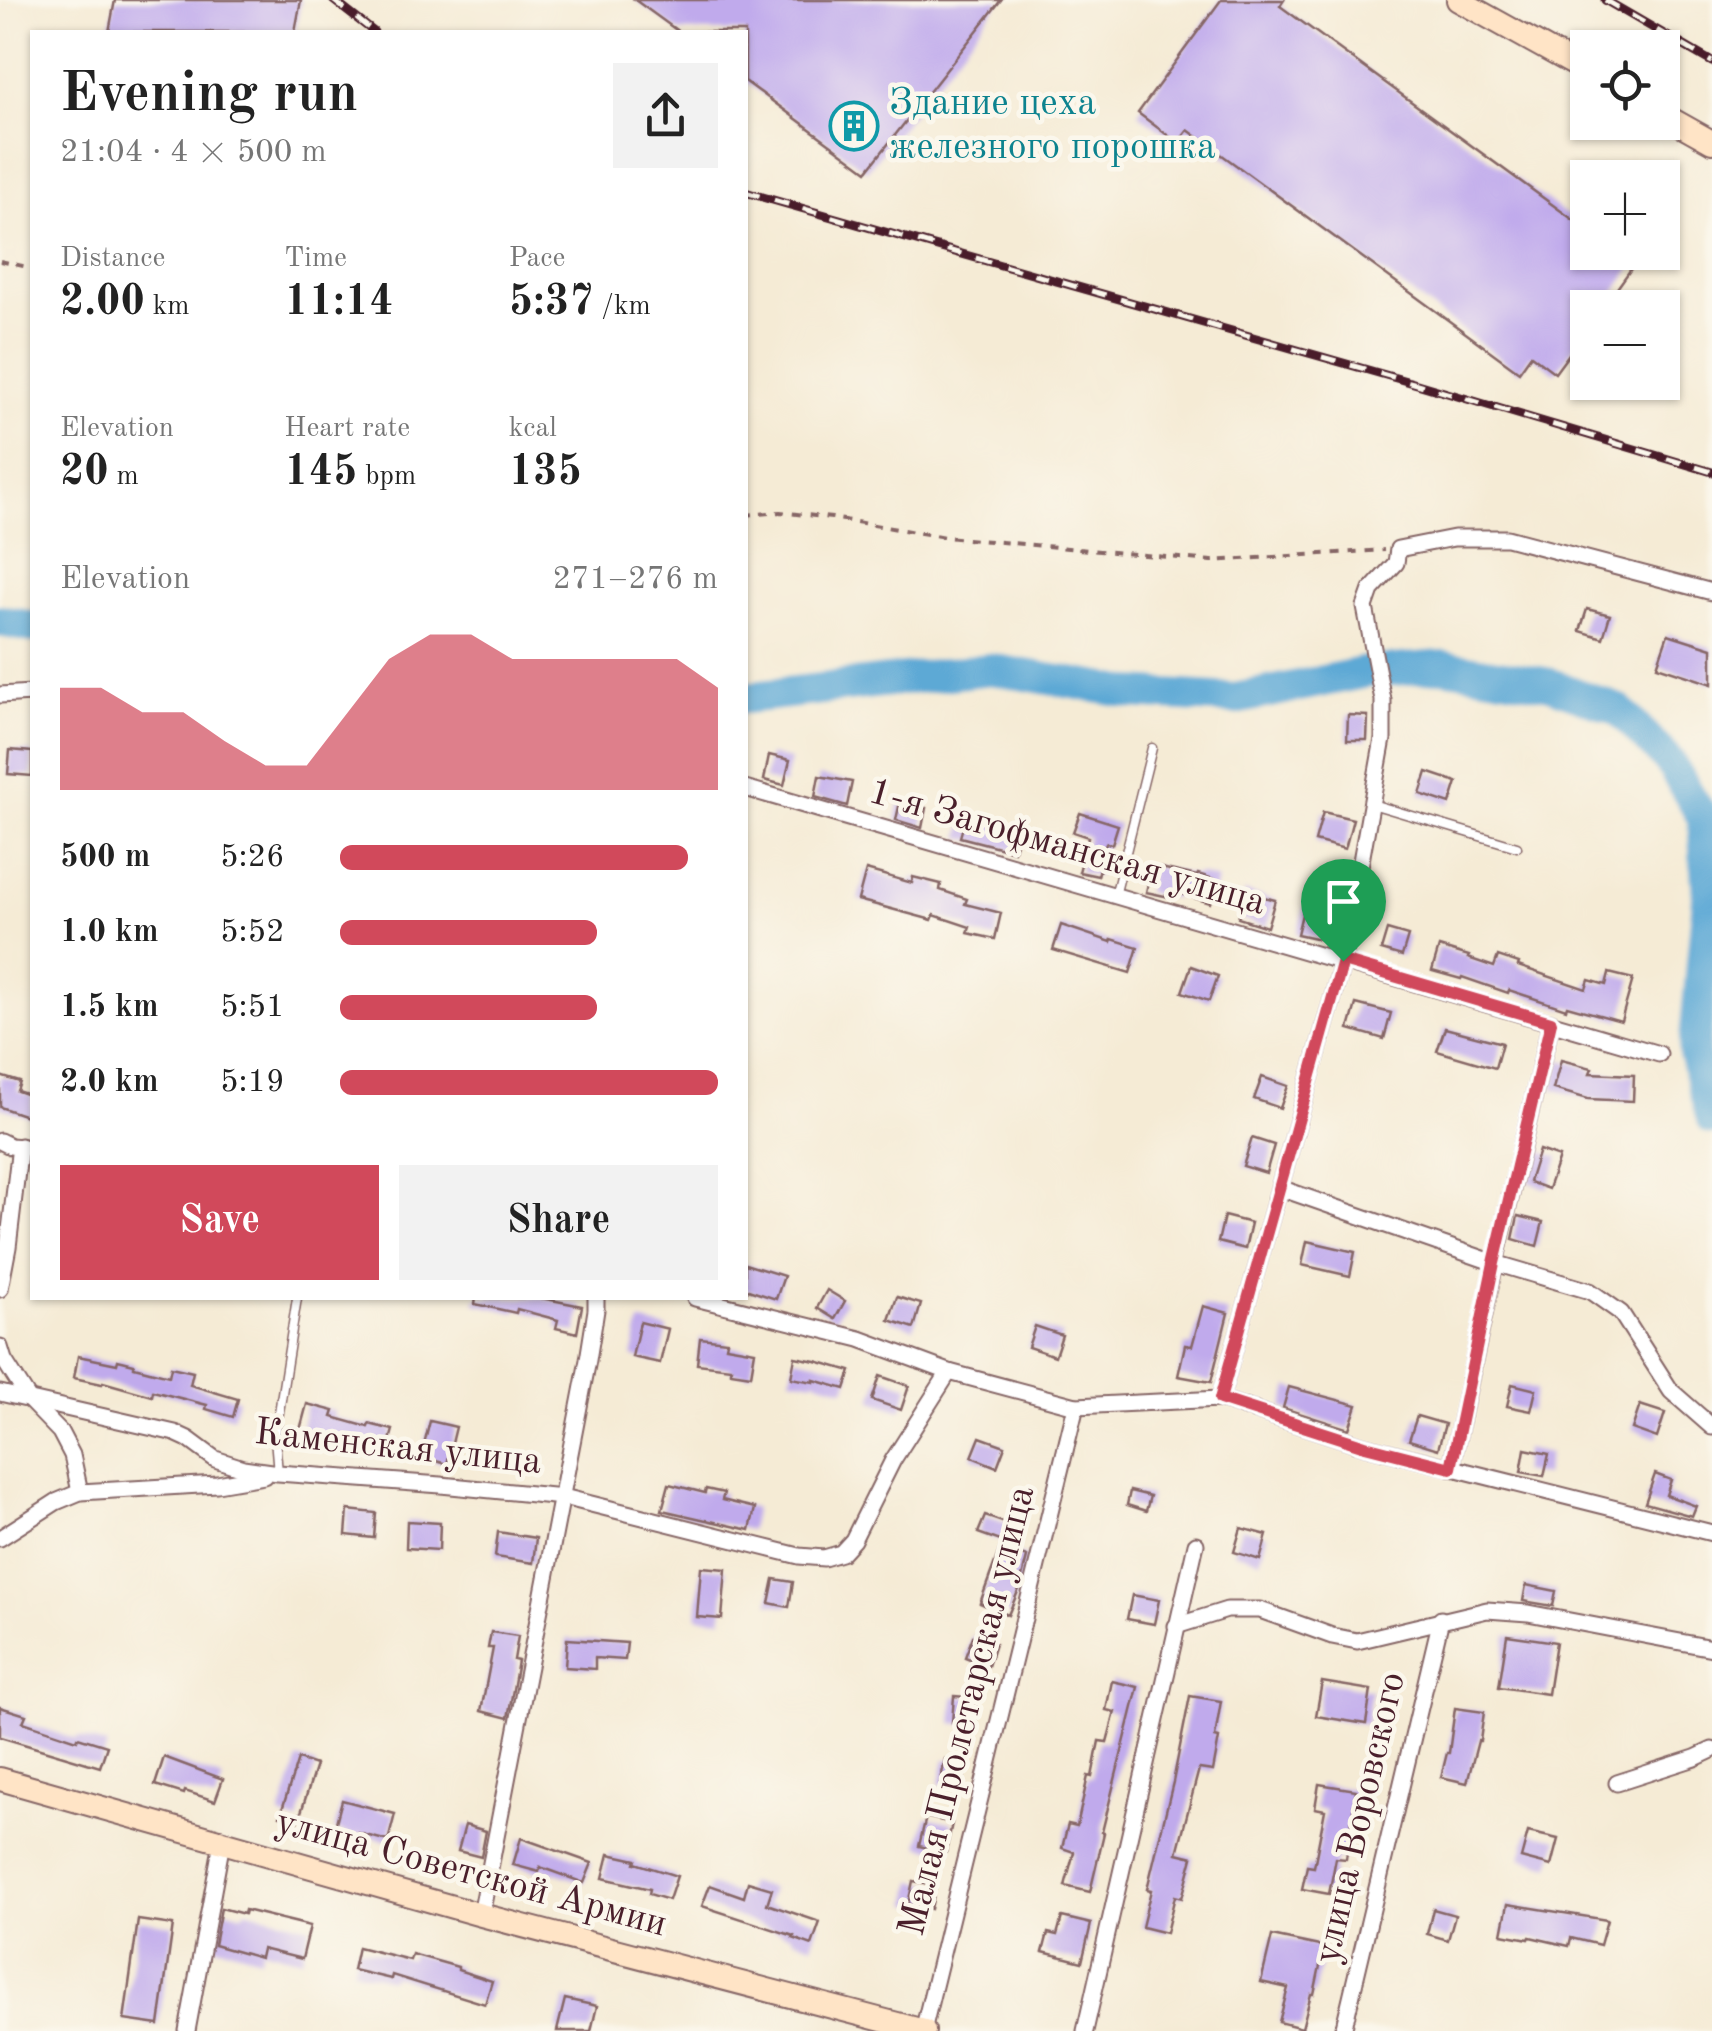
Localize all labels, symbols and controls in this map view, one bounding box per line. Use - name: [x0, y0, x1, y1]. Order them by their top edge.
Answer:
- map controls: [1570, 30, 1680, 400]
- button: locate: [1570, 30, 1680, 140]
- button: share: [613, 63, 718, 168]
- text: Evening run: [60, 68, 358, 123]
- place label: Здание цеха железного порошка: [889, 85, 1216, 167]
- building icon: Здание цеха железного порошка: [828, 100, 880, 152]
- text: 21:04 · 4 × 500 m: [60, 137, 327, 169]
- button: +: [1570, 160, 1680, 270]
- text: Distance: [60, 245, 165, 273]
- text: Time: [284, 245, 347, 273]
- text: Pace: [509, 245, 565, 273]
- text: 2.00: [60, 282, 145, 324]
- text: 11:14: [284, 282, 394, 324]
- text: 5:37: [509, 282, 594, 324]
- button: −: [1570, 290, 1680, 400]
- text: km: [145, 293, 189, 321]
- text: /km: [594, 293, 651, 321]
- text: Elevation: [60, 415, 174, 443]
- text: Heart rate: [284, 415, 410, 443]
- text: kcal: [509, 415, 557, 443]
- text: 20: [60, 452, 109, 494]
- text: 145: [284, 452, 357, 494]
- text: 135: [509, 452, 582, 494]
- text: m: [109, 463, 139, 491]
- text: bpm: [357, 463, 416, 491]
- text: Elevation: [60, 564, 190, 596]
- text: 271–276 m: [552, 564, 718, 596]
- street label: 1-я Загофманская улица: [864, 773, 1270, 923]
- text: 500 m: [60, 842, 150, 874]
- text: 5:26: [220, 842, 285, 874]
- pin: [1301, 859, 1386, 962]
- icon: arrive: [1316, 874, 1371, 929]
- text: 1.0 km: [60, 917, 159, 949]
- text: 5:52: [220, 917, 285, 949]
- text: 1.5 km: [60, 992, 159, 1024]
- text: 5:51: [220, 992, 285, 1024]
- text: 2.0 km: [60, 1067, 159, 1099]
- text: 5:19: [220, 1067, 285, 1099]
- button: Save: [60, 1165, 379, 1280]
- button: Share: [399, 1165, 718, 1280]
- street label: Каменская улица: [252, 1414, 544, 1482]
- street label: Малая Пролетарская улица: [894, 1482, 1042, 1940]
- street label: улица Воровского: [1309, 1669, 1413, 1967]
- street label: улица Советской Армии: [272, 1804, 670, 1944]

